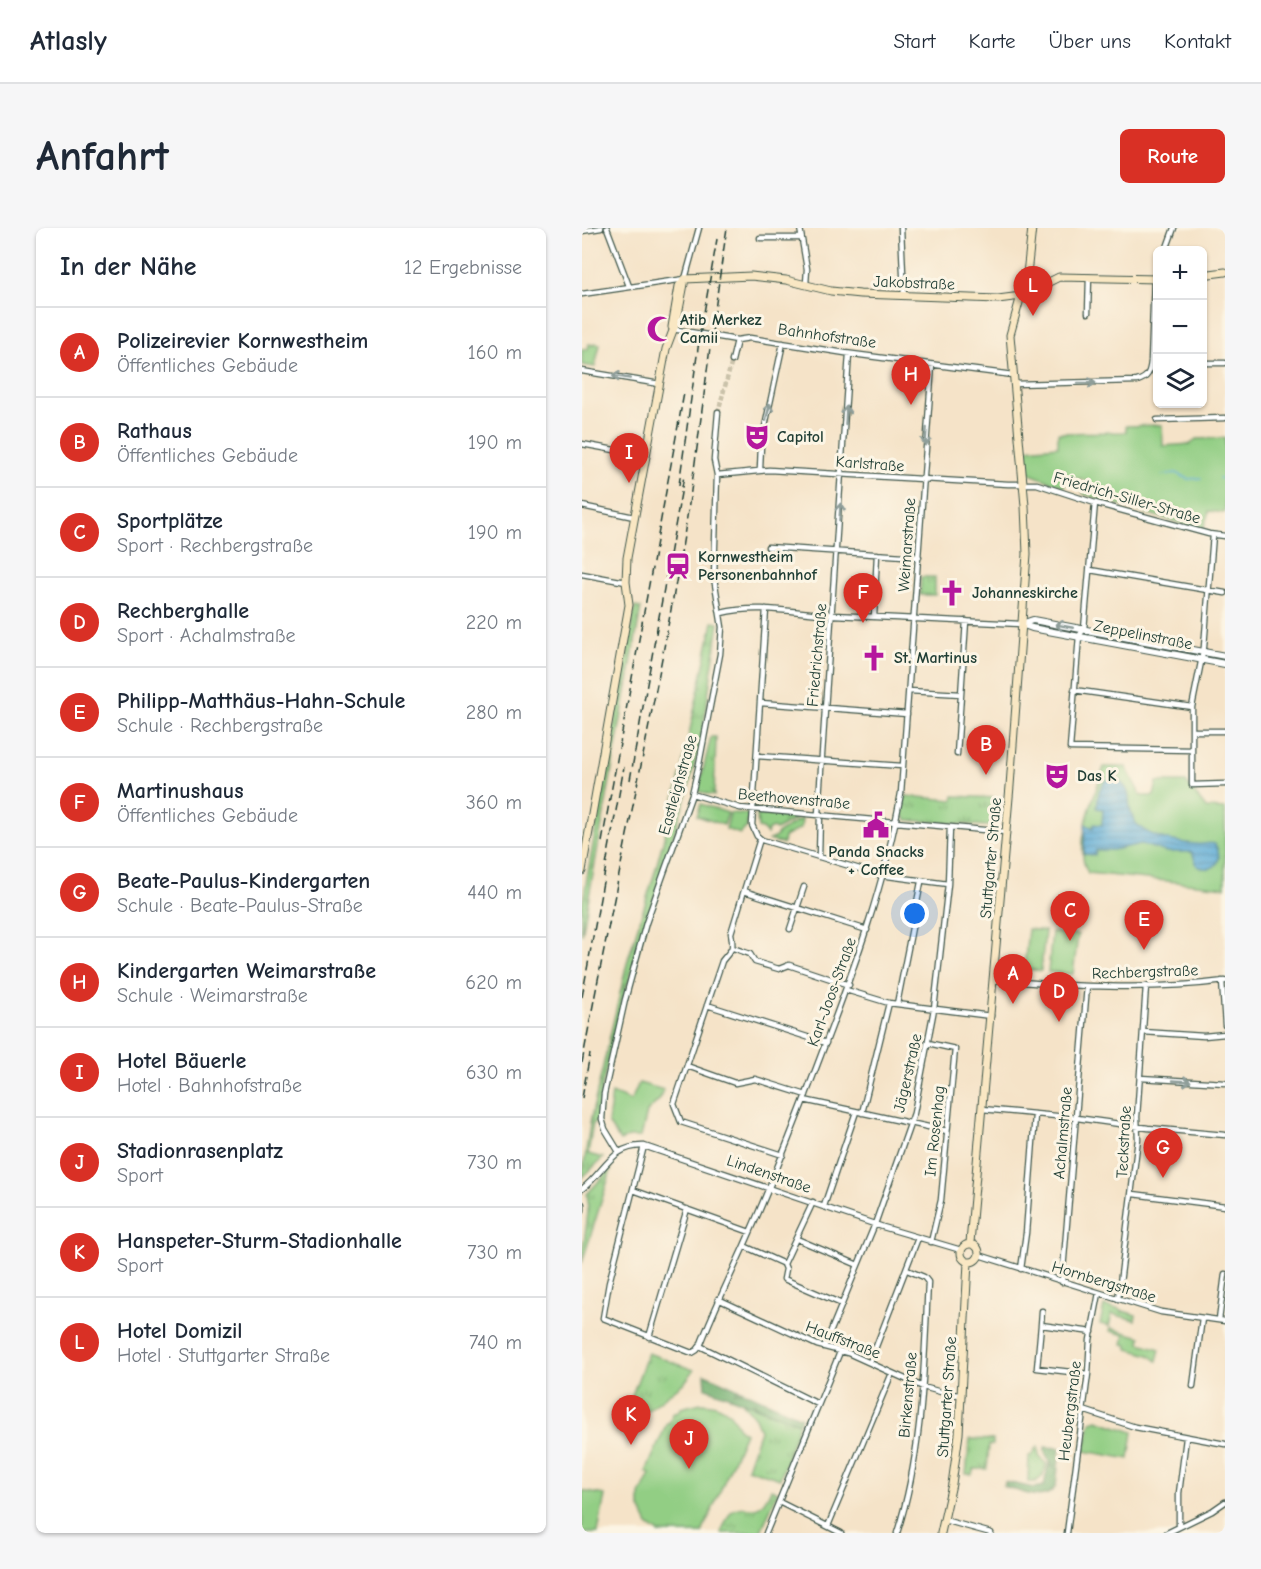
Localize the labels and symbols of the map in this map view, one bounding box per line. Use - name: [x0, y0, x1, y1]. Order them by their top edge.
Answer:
- pin: L: [1014, 266, 1052, 316]
- street label: Jakobstraße: [873, 273, 955, 293]
- place label: Atib Merkez Camii: [680, 311, 762, 347]
- mosque icon: Atib Merkez Camii: [645, 314, 675, 344]
- street label: Bahnhofstraße: [777, 320, 877, 352]
- pin: H: [892, 356, 930, 405]
- one-way arrow: [611, 371, 631, 382]
- one-way arrow: [1076, 377, 1096, 389]
- one-way arrow: [763, 402, 774, 422]
- one-way arrow: [840, 406, 851, 426]
- theatre icon: Capitol: [742, 422, 772, 452]
- one-way arrow: [921, 426, 932, 446]
- place label: Capitol: [777, 428, 824, 446]
- pin: I: [610, 434, 648, 483]
- street label: Karlstraße: [835, 453, 905, 475]
- street label: Friedrich-Siller-Straße: [1051, 468, 1203, 528]
- street label: Weimarstraße: [895, 497, 919, 593]
- one-way arrow: [834, 503, 845, 523]
- place label: Kornwestheim Personenbahnhof: [698, 548, 818, 584]
- station icon: Kornwestheim Personenbahnhof: [663, 551, 693, 581]
- pin: F: [844, 574, 882, 623]
- church icon: Johanneskirche: [937, 578, 967, 608]
- place label: Johanneskirche: [972, 584, 1078, 602]
- street label: Friedrichstraße: [804, 602, 830, 708]
- street label: Zeppelinstraße: [1092, 617, 1194, 653]
- one-way arrow: [1055, 620, 1075, 631]
- church icon: St. Martinus: [859, 643, 889, 673]
- place label: St. Martinus: [894, 649, 977, 667]
- pin: B: [966, 726, 1006, 775]
- street label: Eastleighstraße: [655, 733, 701, 837]
- theatre icon: Das K: [1042, 761, 1072, 791]
- place label: Das K: [1077, 767, 1117, 785]
- street label: Beethovenstraße: [737, 785, 851, 813]
- street label: Stuttgarter Straße: [977, 797, 1005, 919]
- public building icon: Panda Snacks + Coffee: [861, 810, 891, 840]
- place label: Panda Snacks + Coffee: [828, 843, 924, 879]
- pin: C: [1050, 892, 1090, 941]
- your location: [900, 899, 929, 928]
- pin: E: [1124, 900, 1164, 950]
- street label: Karl-Joos-Straße: [804, 935, 860, 1049]
- pin: A: [994, 954, 1032, 1004]
- street label: Rechbergstraße: [1091, 961, 1199, 983]
- pin: D: [1040, 972, 1078, 1022]
- street label: Jägerstraße: [890, 1032, 926, 1114]
- one-way arrow: [1172, 1075, 1192, 1086]
- street label: Im Rosenhag: [921, 1085, 949, 1177]
- street label: Achalmstraße: [1050, 1086, 1076, 1180]
- street label: Teckstraße: [1113, 1105, 1135, 1179]
- pin: G: [1144, 1128, 1182, 1178]
- street label: Lindenstraße: [725, 1151, 813, 1197]
- street label: Hornbergstraße: [1050, 1258, 1158, 1306]
- street label: Hauffstraße: [803, 1317, 883, 1363]
- street label: Stuttgarter Straße: [934, 1336, 960, 1458]
- street label: Birkenstraße: [895, 1351, 921, 1439]
- street label: Heubergstraße: [1055, 1360, 1085, 1462]
- pin: K: [611, 1396, 650, 1445]
- pin: J: [670, 1420, 708, 1469]

